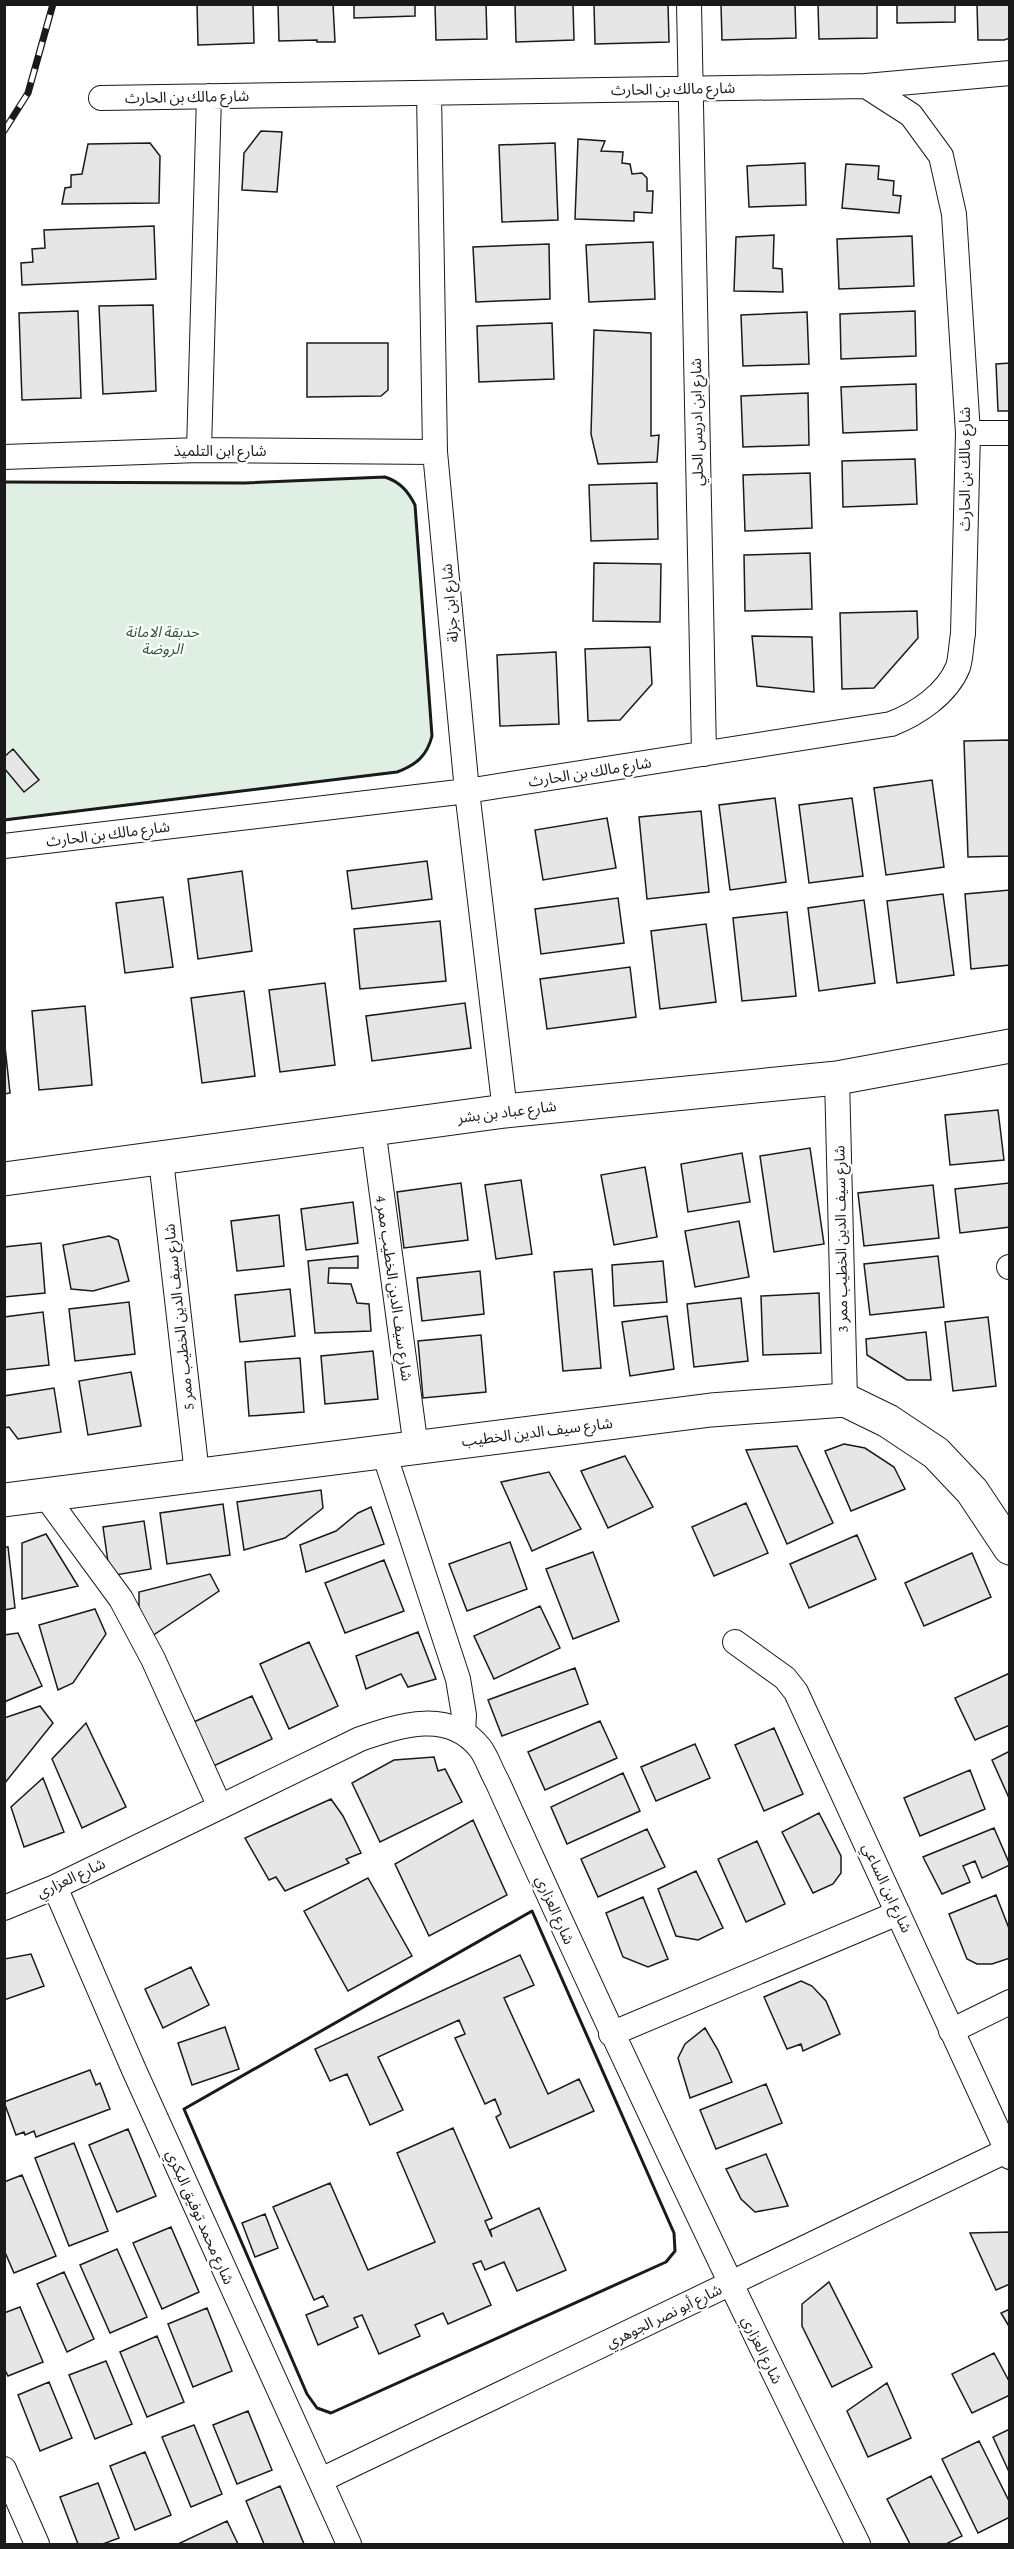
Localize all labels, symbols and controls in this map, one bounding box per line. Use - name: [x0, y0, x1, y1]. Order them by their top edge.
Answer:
- street label: شارع مالك بن الحارث: [611, 80, 736, 102]
- street label: شارع مالك بن الحارث: [125, 88, 250, 110]
- street label: شارع ابن ادريس الحلي: [688, 358, 710, 486]
- street label: شارع مالك بن الحارث: [957, 407, 977, 531]
- street label: شارع ابن التلميذ: [173, 443, 267, 463]
- street label: شارع ابن جزلة: [439, 562, 465, 643]
- park label: حدبقة الامانة الروضة: [125, 624, 199, 658]
- street label: شارع مالك بن الحارث: [527, 754, 654, 794]
- street label: شارع مالك بن الحارث: [45, 818, 171, 853]
- street label: شارع عباد بن بشر: [456, 1098, 558, 1130]
- street label: شارع سيف الدين الخطيب ممر 3: [831, 1145, 855, 1333]
- street label: شارع سيف الدين الخطيب ممر 4: [369, 1194, 415, 1383]
- street label: شارع سيف الدين الخطيب ممر 5: [161, 1222, 201, 1411]
- street label: شارع سيف الدين الخطيب: [461, 1415, 614, 1453]
- street label: شارع ابن الساعي: [856, 1841, 915, 1937]
- street label: شارع العزاري: [34, 1855, 110, 1904]
- street label: شارع العزاري: [529, 1873, 577, 1949]
- street label: شارع محمد توفيق البكري: [159, 2147, 237, 2288]
- street label: شارع أبو نصر الجوهري: [603, 2280, 726, 2355]
- street label: شارع العزاري: [735, 2314, 785, 2388]

